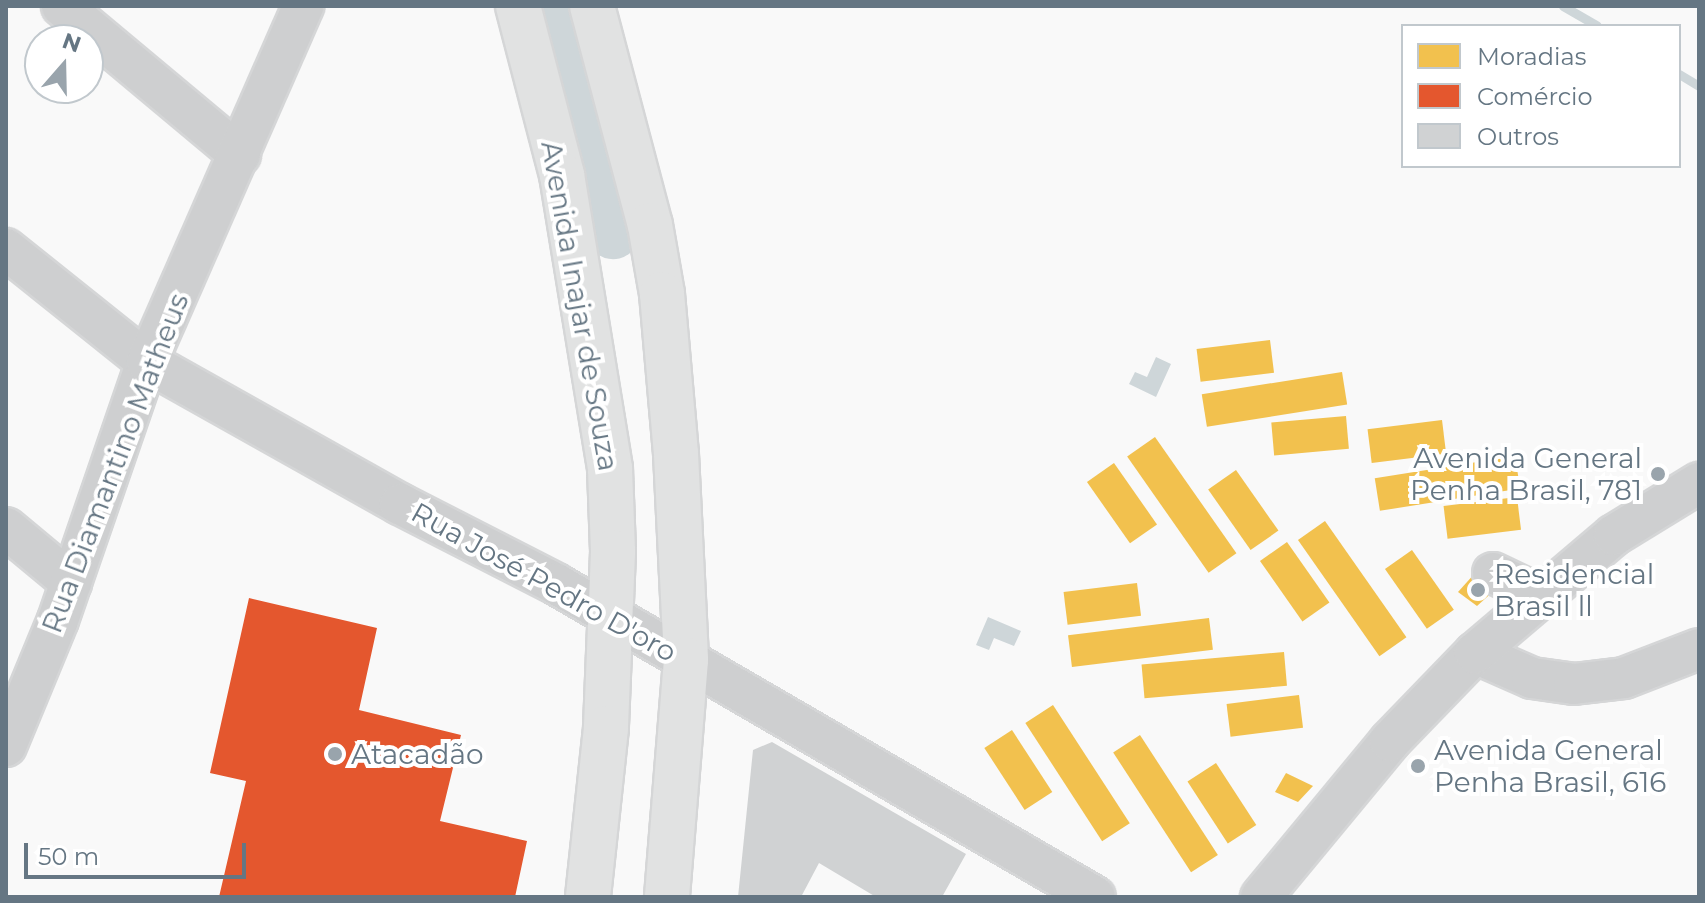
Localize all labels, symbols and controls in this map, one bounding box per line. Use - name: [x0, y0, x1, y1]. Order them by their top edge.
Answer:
- north arrow: [24, 24, 104, 104]
- legend: [1401, 24, 1681, 168]
- text: N: [59, 27, 85, 59]
- text: Moradias: [1477, 42, 1586, 71]
- text: Comércio: [1477, 82, 1593, 111]
- text: Outros: [1477, 122, 1559, 151]
- street label: Avenida Inajar de Souza: [534, 138, 626, 474]
- street label: Rua Diamantino Matheus: [35, 289, 195, 637]
- place label: Avenida General Penha Brasil, 781: [1410, 441, 1642, 507]
- marker: Avenida General Penha Brasil, 781: [1649, 465, 1667, 483]
- street label: Rua José Pedro D'oro: [406, 495, 682, 669]
- place label: Residencial Brasil ll: [1494, 557, 1654, 623]
- marker: Residencial Brasil ll: [1469, 581, 1487, 599]
- place label: Avenida General Penha Brasil, 616: [1434, 733, 1666, 799]
- place label: Atacadão: [351, 737, 484, 771]
- marker: Atacadão: [326, 745, 344, 763]
- marker: Avenida General Penha Brasil, 616: [1409, 757, 1427, 775]
- scale bar: [28, 827, 250, 877]
- text: 50 m: [38, 842, 99, 871]

